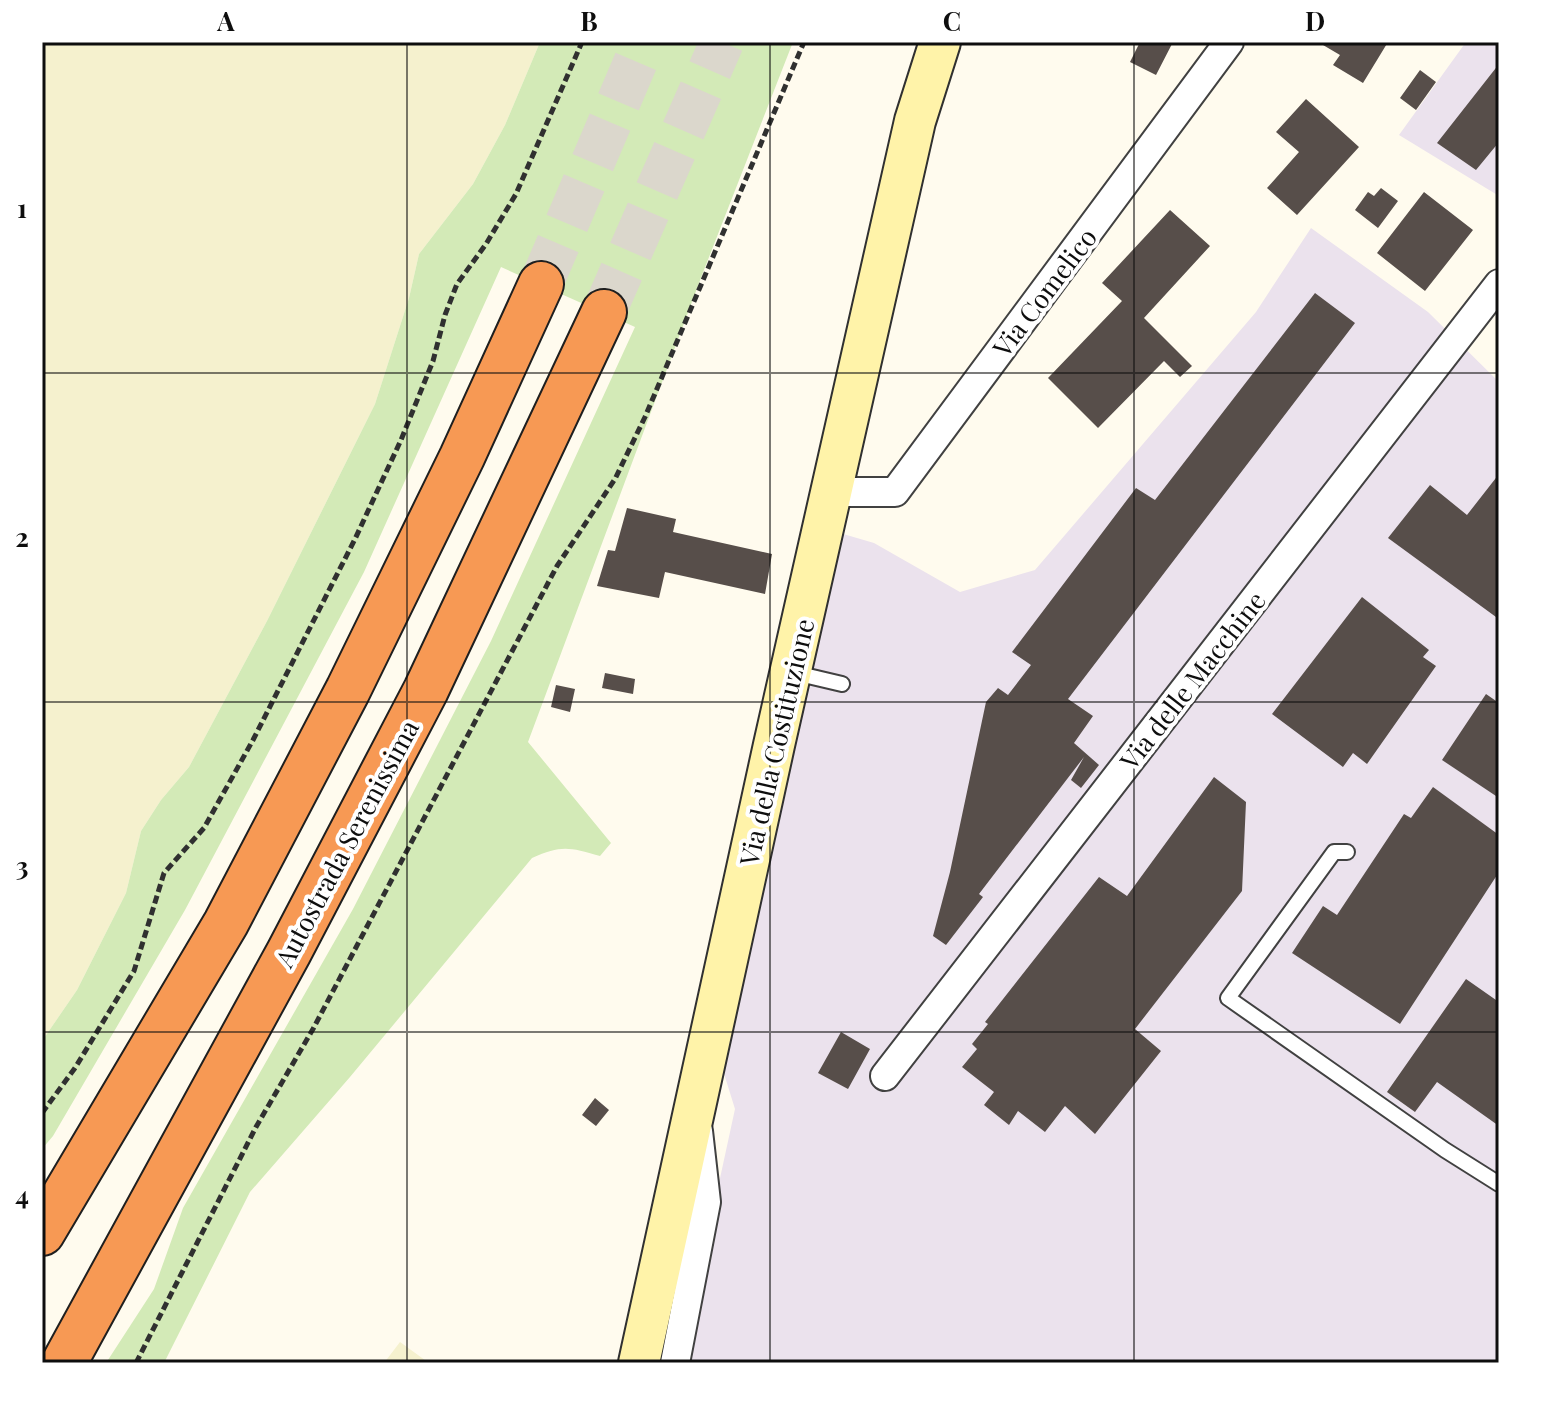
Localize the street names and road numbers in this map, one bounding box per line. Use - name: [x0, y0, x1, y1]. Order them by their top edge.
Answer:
- street label: Via Comelico: [983, 220, 1104, 364]
- street label: Via delle Macchine: [1111, 584, 1273, 777]
- street label: Via della Costituzione: [730, 615, 821, 870]
- street label: Autostrada Serenissima: [265, 713, 426, 974]

